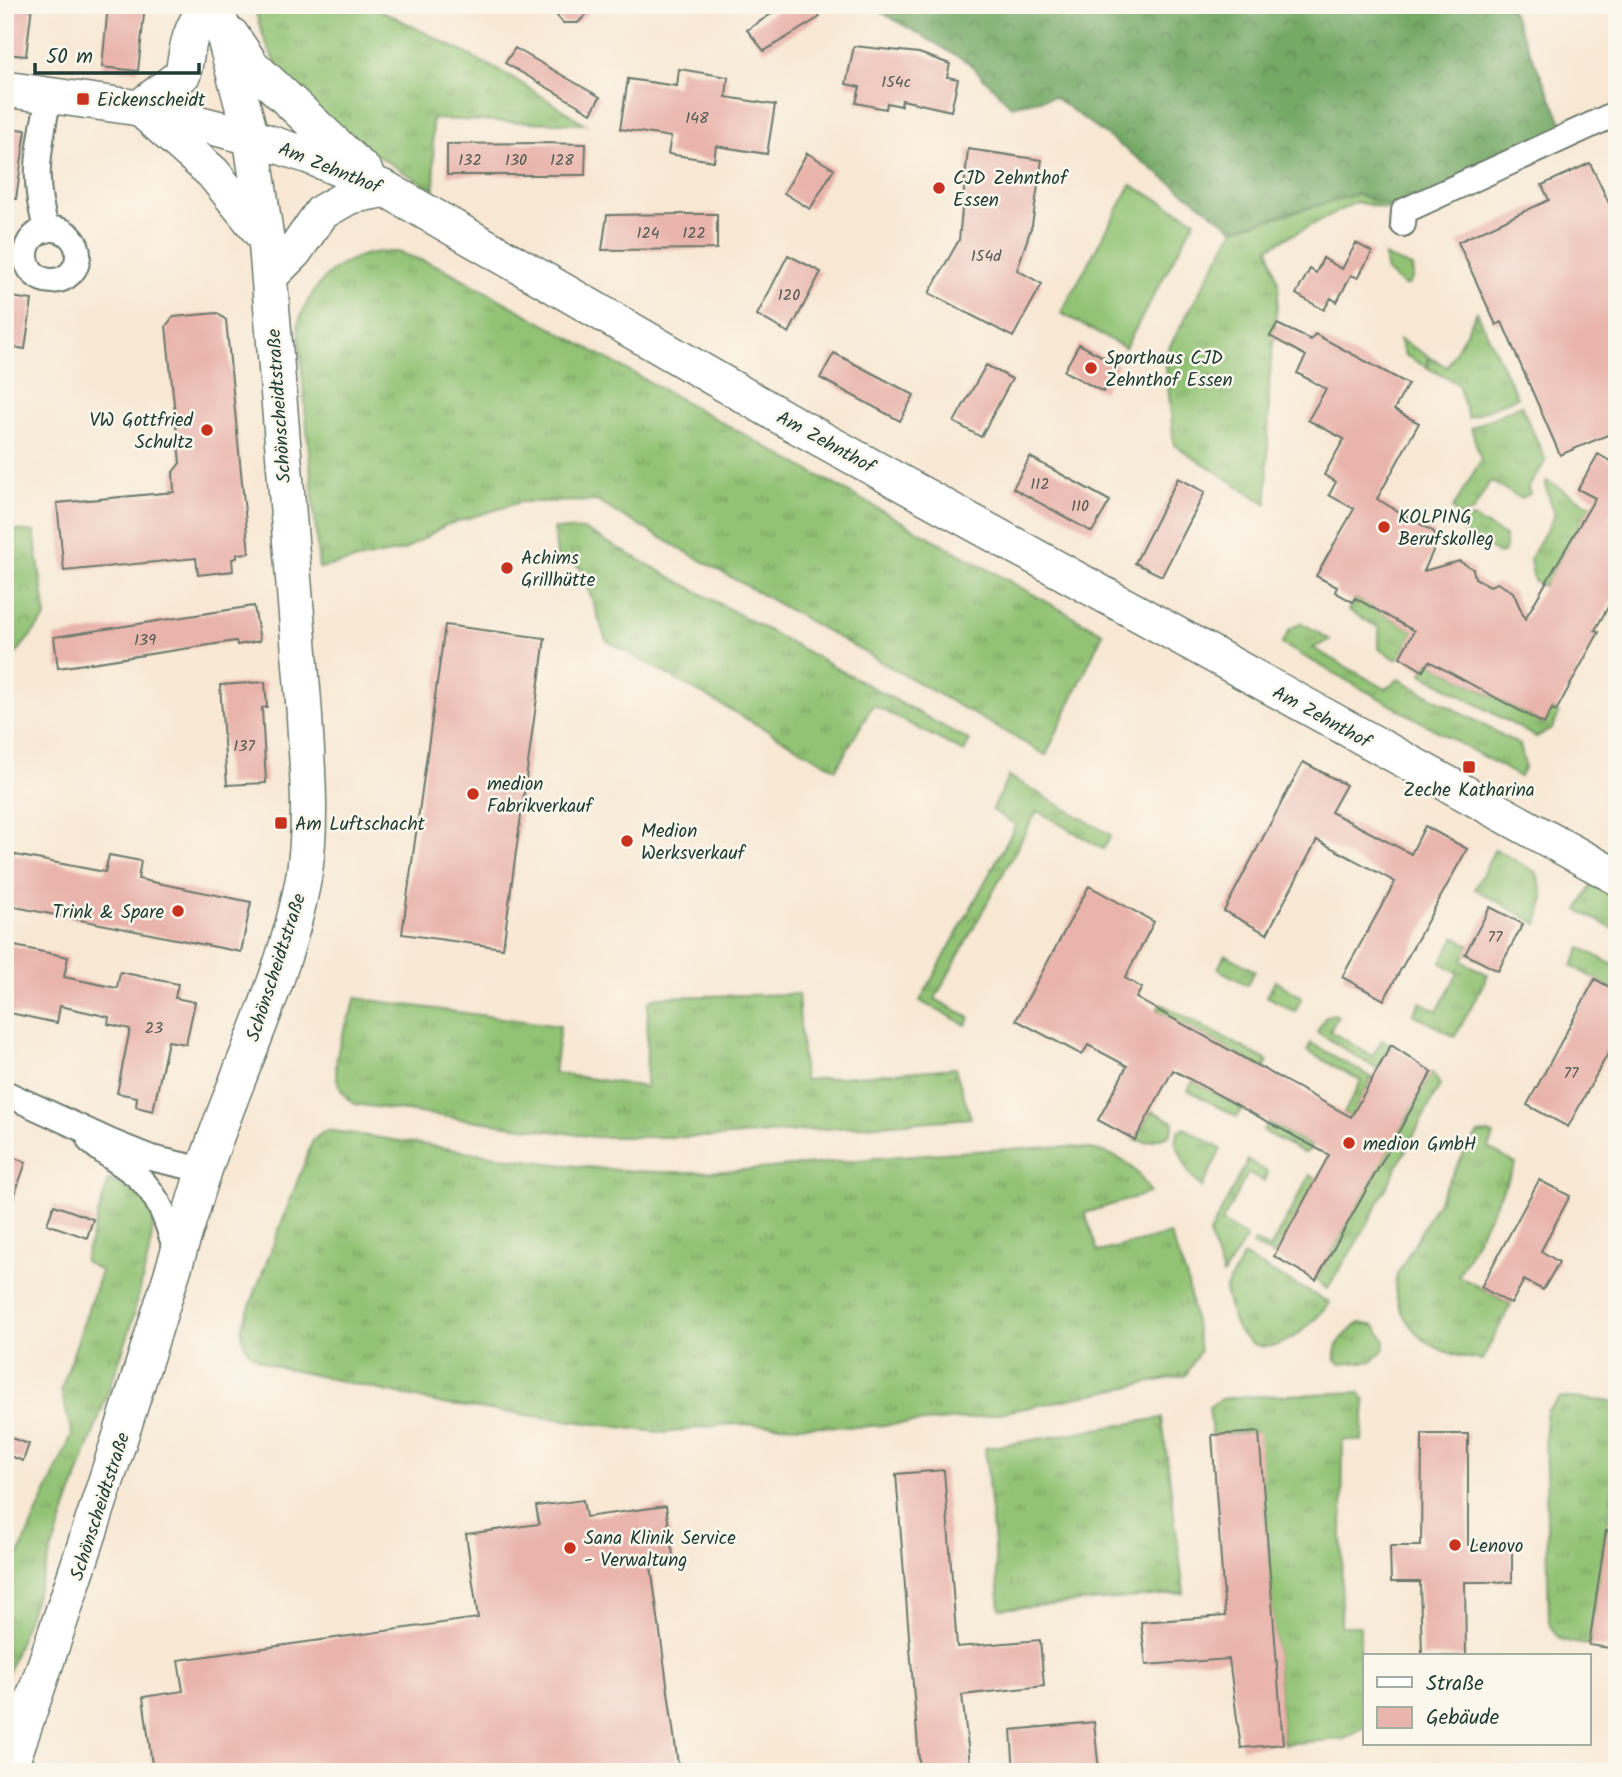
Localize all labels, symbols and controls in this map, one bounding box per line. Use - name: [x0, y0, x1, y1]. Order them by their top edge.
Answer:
- scale bar: [35, 32, 200, 76]
- text: 50 m: [46, 41, 93, 74]
- house number: 154c: [881, 70, 911, 95]
- place label: Eickenscheidt: [97, 86, 206, 116]
- marker: Eickenscheidt: [75, 91, 91, 107]
- house number: 148: [685, 106, 709, 131]
- street label: Am Zehnthof: [273, 135, 387, 204]
- house number: 132: [458, 148, 482, 173]
- house number: 130: [505, 148, 527, 173]
- house number: 128: [550, 148, 574, 173]
- place label: CJD Zehnthof Essen: [953, 164, 1069, 216]
- marker: CJD Zehnthof Essen: [931, 180, 947, 196]
- house number: 124: [636, 221, 660, 246]
- house number: 122: [682, 221, 706, 246]
- house number: 154d: [971, 244, 1002, 269]
- house number: 120: [778, 283, 800, 308]
- street label: Schönscheidtstraße: [260, 327, 300, 484]
- place label: Sporthaus CJD Zehnthof Essen: [1105, 344, 1233, 396]
- marker: Sporthaus CJD Zehnthof Essen: [1083, 360, 1099, 376]
- street label: Am Zehnthof: [770, 403, 881, 483]
- place label: VW Gottfried Schultz: [90, 406, 194, 458]
- marker: VW Gottfried Schultz: [199, 422, 215, 438]
- house number: 112: [1030, 472, 1050, 497]
- house number: 110: [1071, 494, 1089, 519]
- place label: KOLPING Berufskolleg: [1398, 503, 1494, 555]
- marker: KOLPING Berufskolleg: [1376, 519, 1392, 535]
- place label: Achims Grillhütte: [521, 544, 596, 596]
- marker: Achims Grillhütte: [499, 560, 515, 576]
- house number: 139: [134, 628, 156, 653]
- street label: Am Zehnthof: [1266, 678, 1377, 758]
- house number: 137: [233, 734, 255, 759]
- marker: Zeche Katharina: [1461, 759, 1477, 775]
- place label: medion Fabrikverkauf: [487, 770, 594, 822]
- place label: Zeche Katharina: [1403, 776, 1535, 806]
- marker: medion Fabrikverkauf: [465, 786, 481, 802]
- place label: Am Luftschacht: [295, 810, 426, 840]
- marker: Am Luftschacht: [273, 815, 289, 831]
- place label: Medion Werksverkauf: [641, 817, 747, 869]
- marker: Medion Werksverkauf: [619, 833, 635, 849]
- street label: Schönscheidtstraße: [239, 889, 315, 1046]
- place label: Trink & Spare: [52, 898, 164, 928]
- marker: Trink & Spare: [170, 903, 186, 919]
- house number: 77: [1488, 925, 1503, 950]
- house number: 23: [145, 1016, 163, 1041]
- house number: 77: [1564, 1061, 1579, 1086]
- place label: medion GmbH: [1363, 1130, 1476, 1160]
- marker: medion GmbH: [1341, 1135, 1357, 1151]
- street label: Schönscheidtstraße: [63, 1428, 139, 1585]
- place label: Sana Klinik Service - Verwaltung: [584, 1524, 736, 1576]
- place label: Lenovo: [1469, 1532, 1523, 1562]
- marker: Lenovo: [1447, 1537, 1463, 1553]
- marker: Sana Klinik Service - Verwaltung: [562, 1540, 578, 1556]
- legend: [1363, 1654, 1590, 1746]
- text: Straße: [1426, 1668, 1484, 1701]
- text: Gebäude: [1426, 1702, 1500, 1735]

